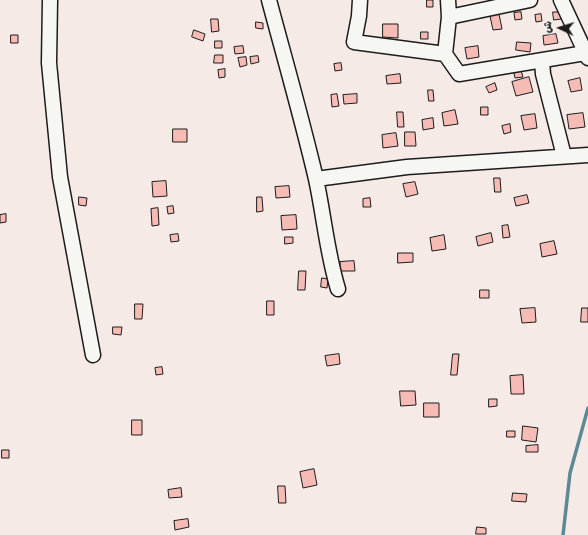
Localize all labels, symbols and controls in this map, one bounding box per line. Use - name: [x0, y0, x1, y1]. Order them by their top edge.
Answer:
- north arrow: [540, 8, 580, 48]
- text: ش: [539, 21, 557, 34]

